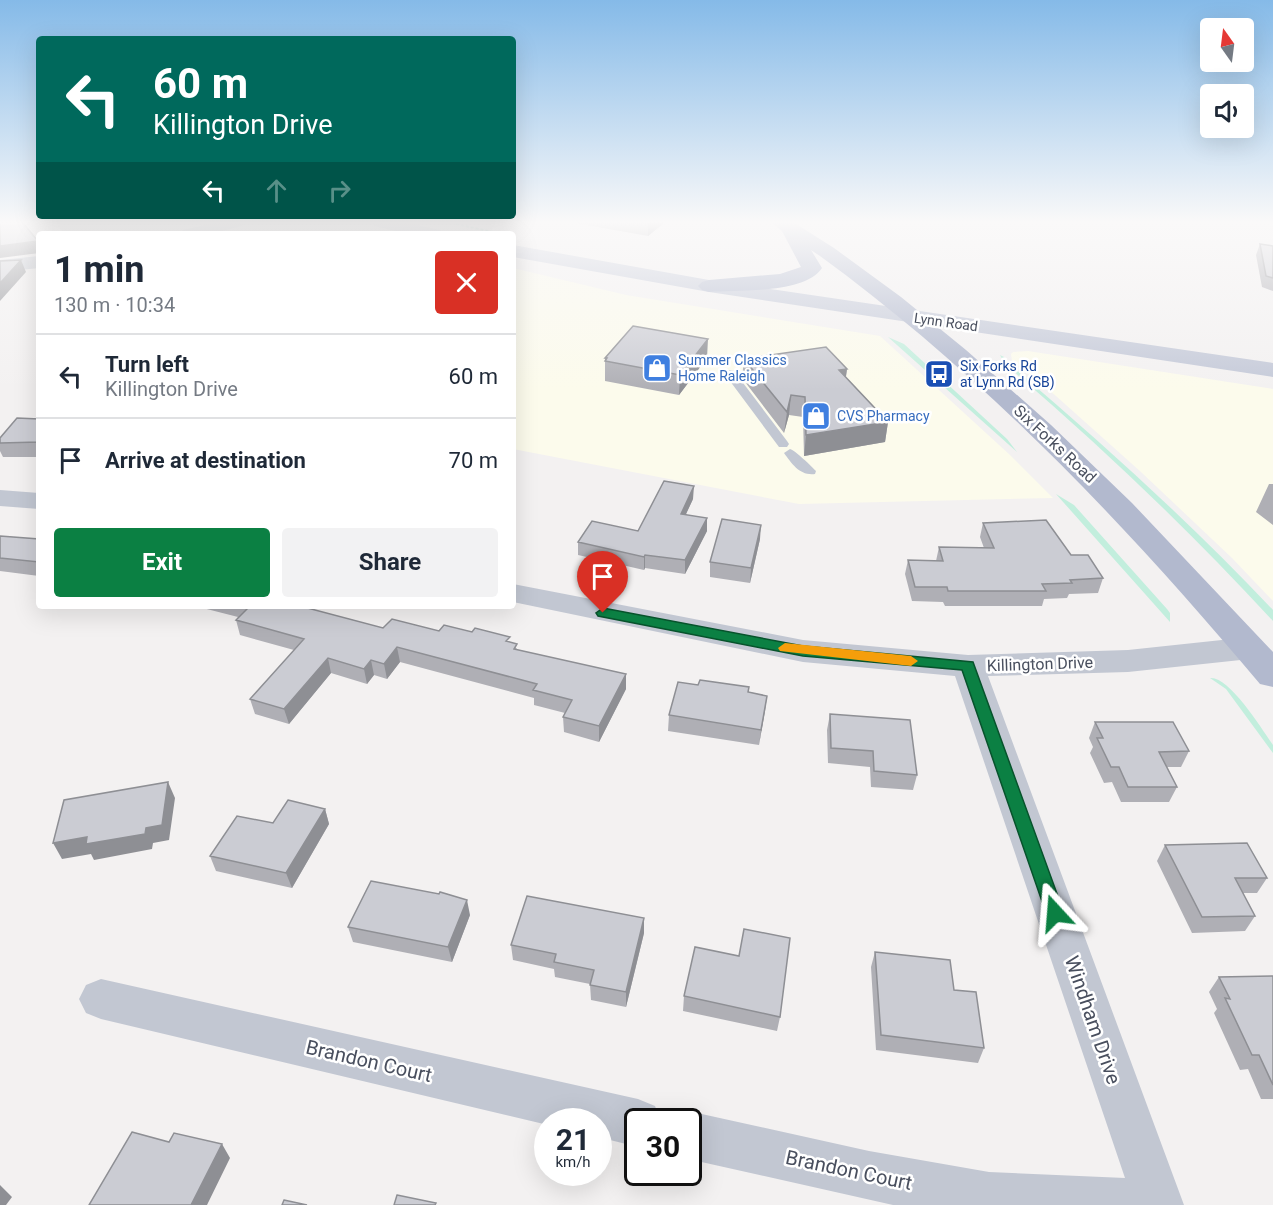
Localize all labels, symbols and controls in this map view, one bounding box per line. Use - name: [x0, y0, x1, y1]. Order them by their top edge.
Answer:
- north arrow: [1200, 18, 1254, 72]
- map controls: [1200, 18, 1254, 138]
- text: 60 m: [153, 59, 248, 108]
- icon: left: [54, 60, 132, 138]
- button: sound: [1200, 84, 1254, 138]
- text: Killington Drive: [153, 109, 333, 141]
- icon: left: [197, 174, 230, 207]
- icon: ahead: [260, 174, 293, 207]
- icon: right: [323, 174, 356, 207]
- text: 1 min: [54, 249, 145, 291]
- button: close: [435, 251, 498, 314]
- text: 130 m · 10:34: [54, 293, 175, 317]
- street label: Lynn Road: [913, 310, 979, 334]
- text: Turn left: [105, 352, 189, 377]
- shop icon: Summer Classics Home Raleigh: [641, 352, 673, 384]
- place label: Summer Classics Home Raleigh: [678, 352, 787, 384]
- bus stop icon: Six Forks Rd at Lynn Rd (SB): [923, 358, 955, 390]
- place label: Six Forks Rd at Lynn Rd (SB): [960, 358, 1055, 391]
- icon: left: [54, 360, 87, 393]
- text: 60 m: [449, 364, 498, 389]
- text: Killington Drive: [105, 377, 238, 401]
- shop icon: CVS Pharmacy: [800, 400, 832, 432]
- street label: Six Forks Road: [1010, 401, 1100, 487]
- place label: CVS Pharmacy: [837, 408, 930, 424]
- icon: arrive: [54, 444, 87, 477]
- text: Arrive at destination: [105, 448, 306, 473]
- text: 70 m: [449, 448, 498, 473]
- button: Exit: [54, 528, 270, 597]
- button: Share: [282, 528, 498, 597]
- pin: [577, 551, 628, 613]
- icon: arrive: [586, 560, 619, 593]
- street label: Killington Drive: [987, 653, 1093, 675]
- position arrow: [1023, 881, 1087, 945]
- street label: Windham Drive: [1060, 953, 1126, 1087]
- street label: Brandon Court: [304, 1035, 434, 1087]
- speed limit sign: 30: [624, 1108, 702, 1186]
- text: 21: [556, 1122, 590, 1157]
- street label: Brandon Court: [784, 1145, 914, 1195]
- text: km/h: [555, 1153, 591, 1171]

